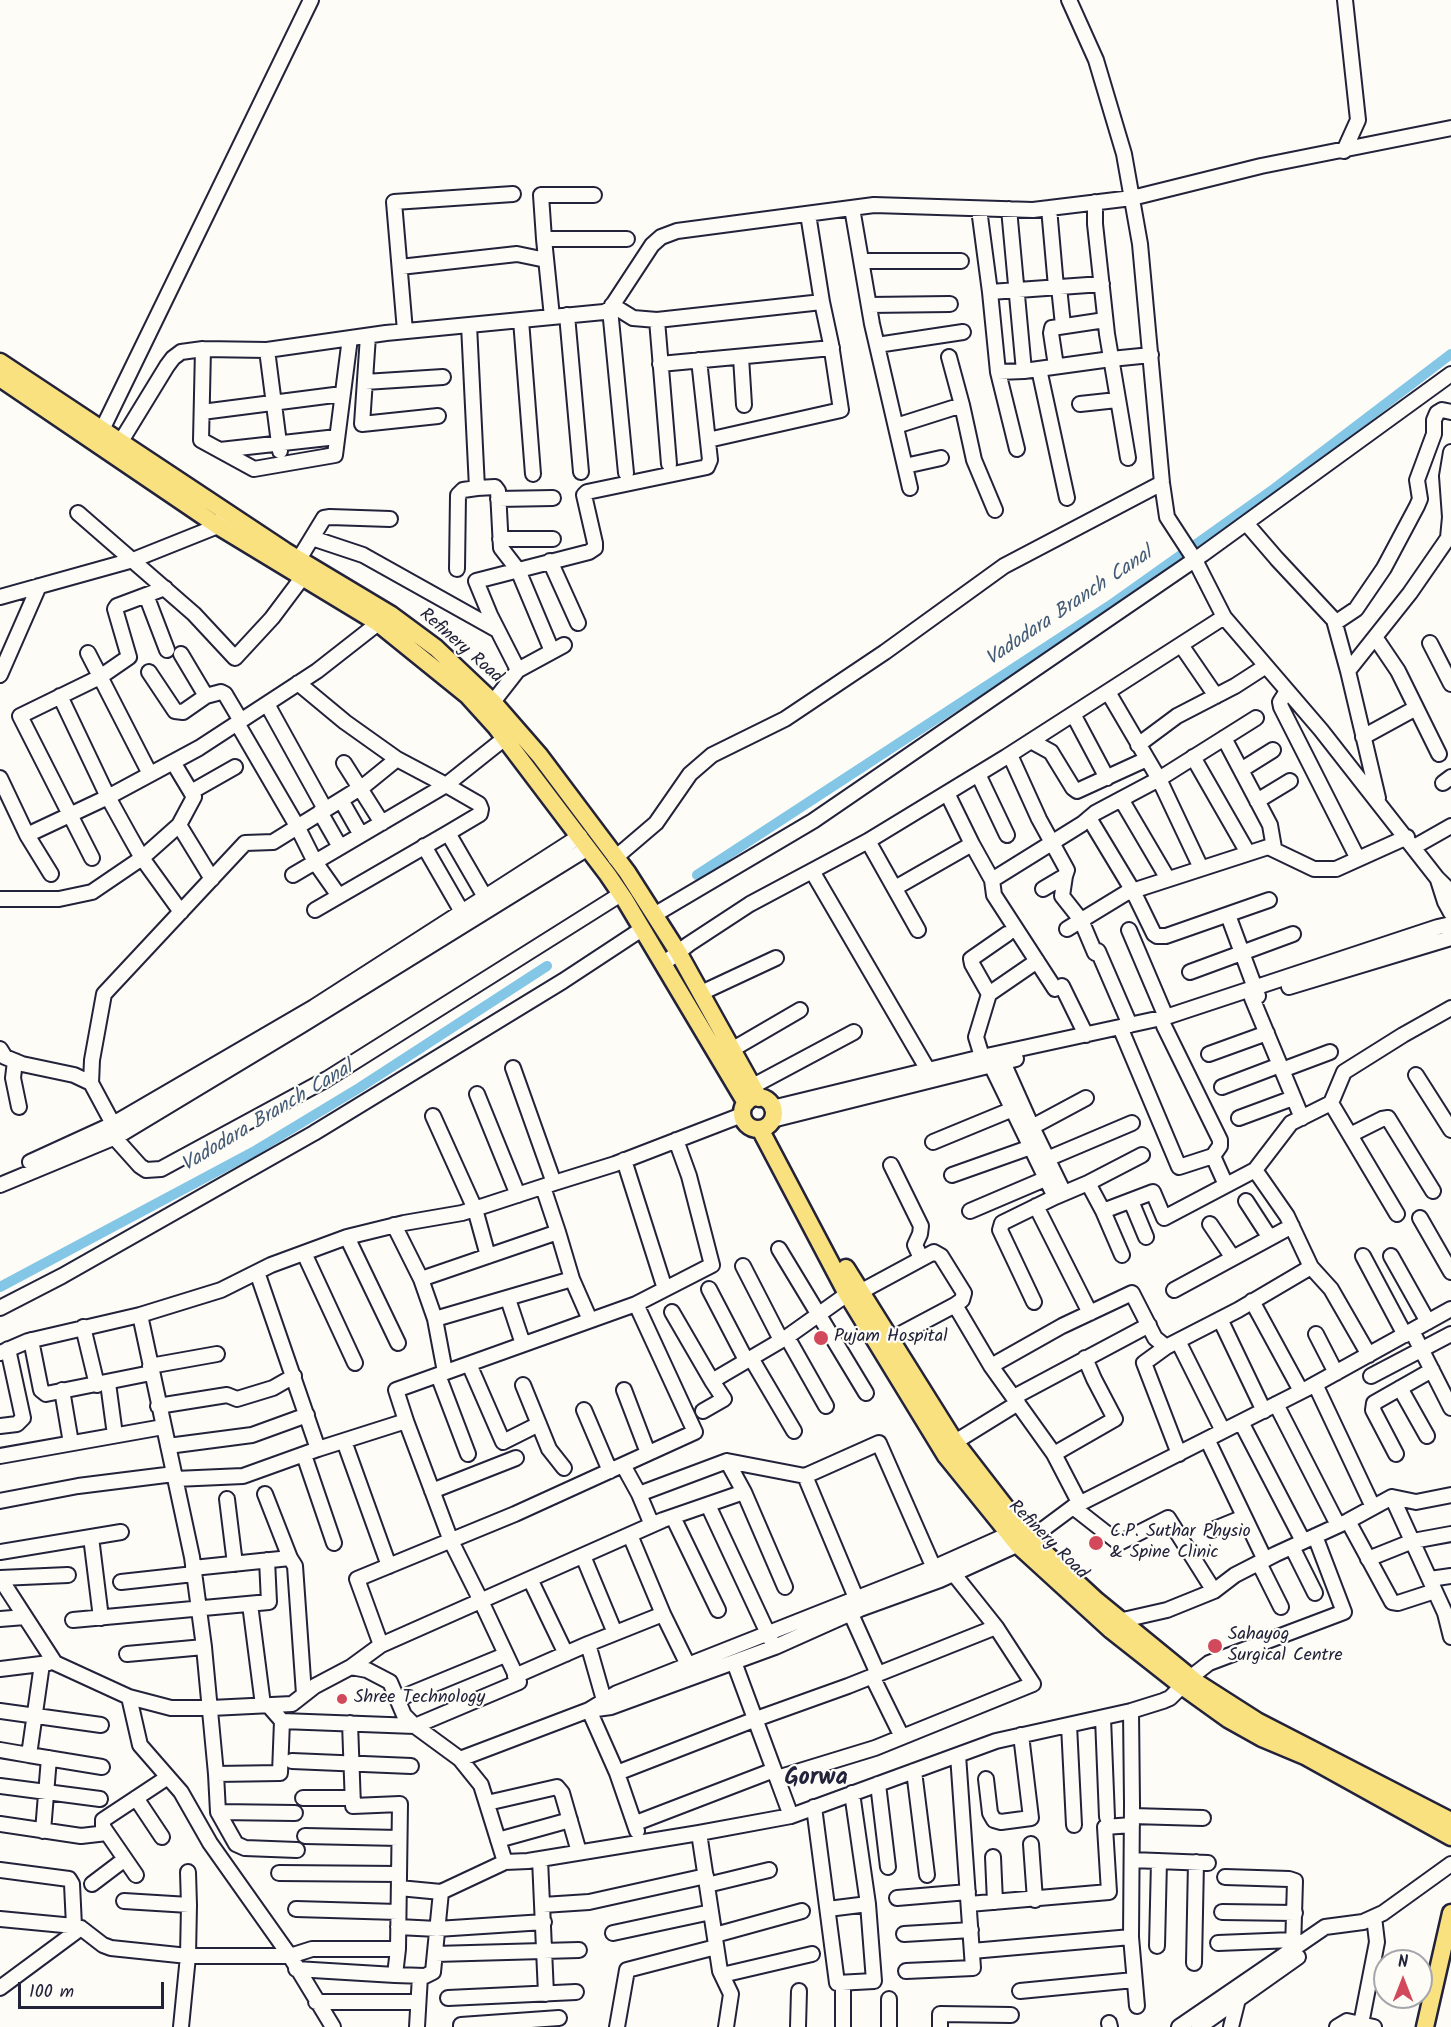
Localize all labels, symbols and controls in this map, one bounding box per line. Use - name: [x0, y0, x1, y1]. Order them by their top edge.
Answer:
- water label: Vadodara Branch Canal: [982, 543, 1158, 673]
- street label: Refinery Road: [414, 605, 506, 689]
- water label: Vadodara Branch Canal: [178, 1057, 358, 1179]
- place label: Pujam Hospital: [834, 1327, 948, 1349]
- marker: Pujam Hospital: [812, 1329, 830, 1347]
- street label: Refinery Road: [1003, 1497, 1091, 1585]
- place label: C.P. Suthar Physio & Spine Clinic: [1110, 1522, 1251, 1564]
- marker: C.P. Suthar Physio & Spine Clinic: [1087, 1534, 1105, 1552]
- place label: Sahayog Surgical Centre: [1228, 1625, 1343, 1668]
- marker: Sahayog Surgical Centre: [1206, 1637, 1224, 1655]
- place label: Shree Technology: [354, 1688, 485, 1710]
- marker: Shree Technology: [335, 1692, 349, 1706]
- district label: Gorwa: [784, 1766, 848, 1794]
- north arrow: [1373, 1949, 1433, 2009]
- text: N: [1398, 1950, 1408, 1975]
- scale bar: [21, 1970, 166, 2008]
- text: 100 m: [29, 1978, 74, 2007]

